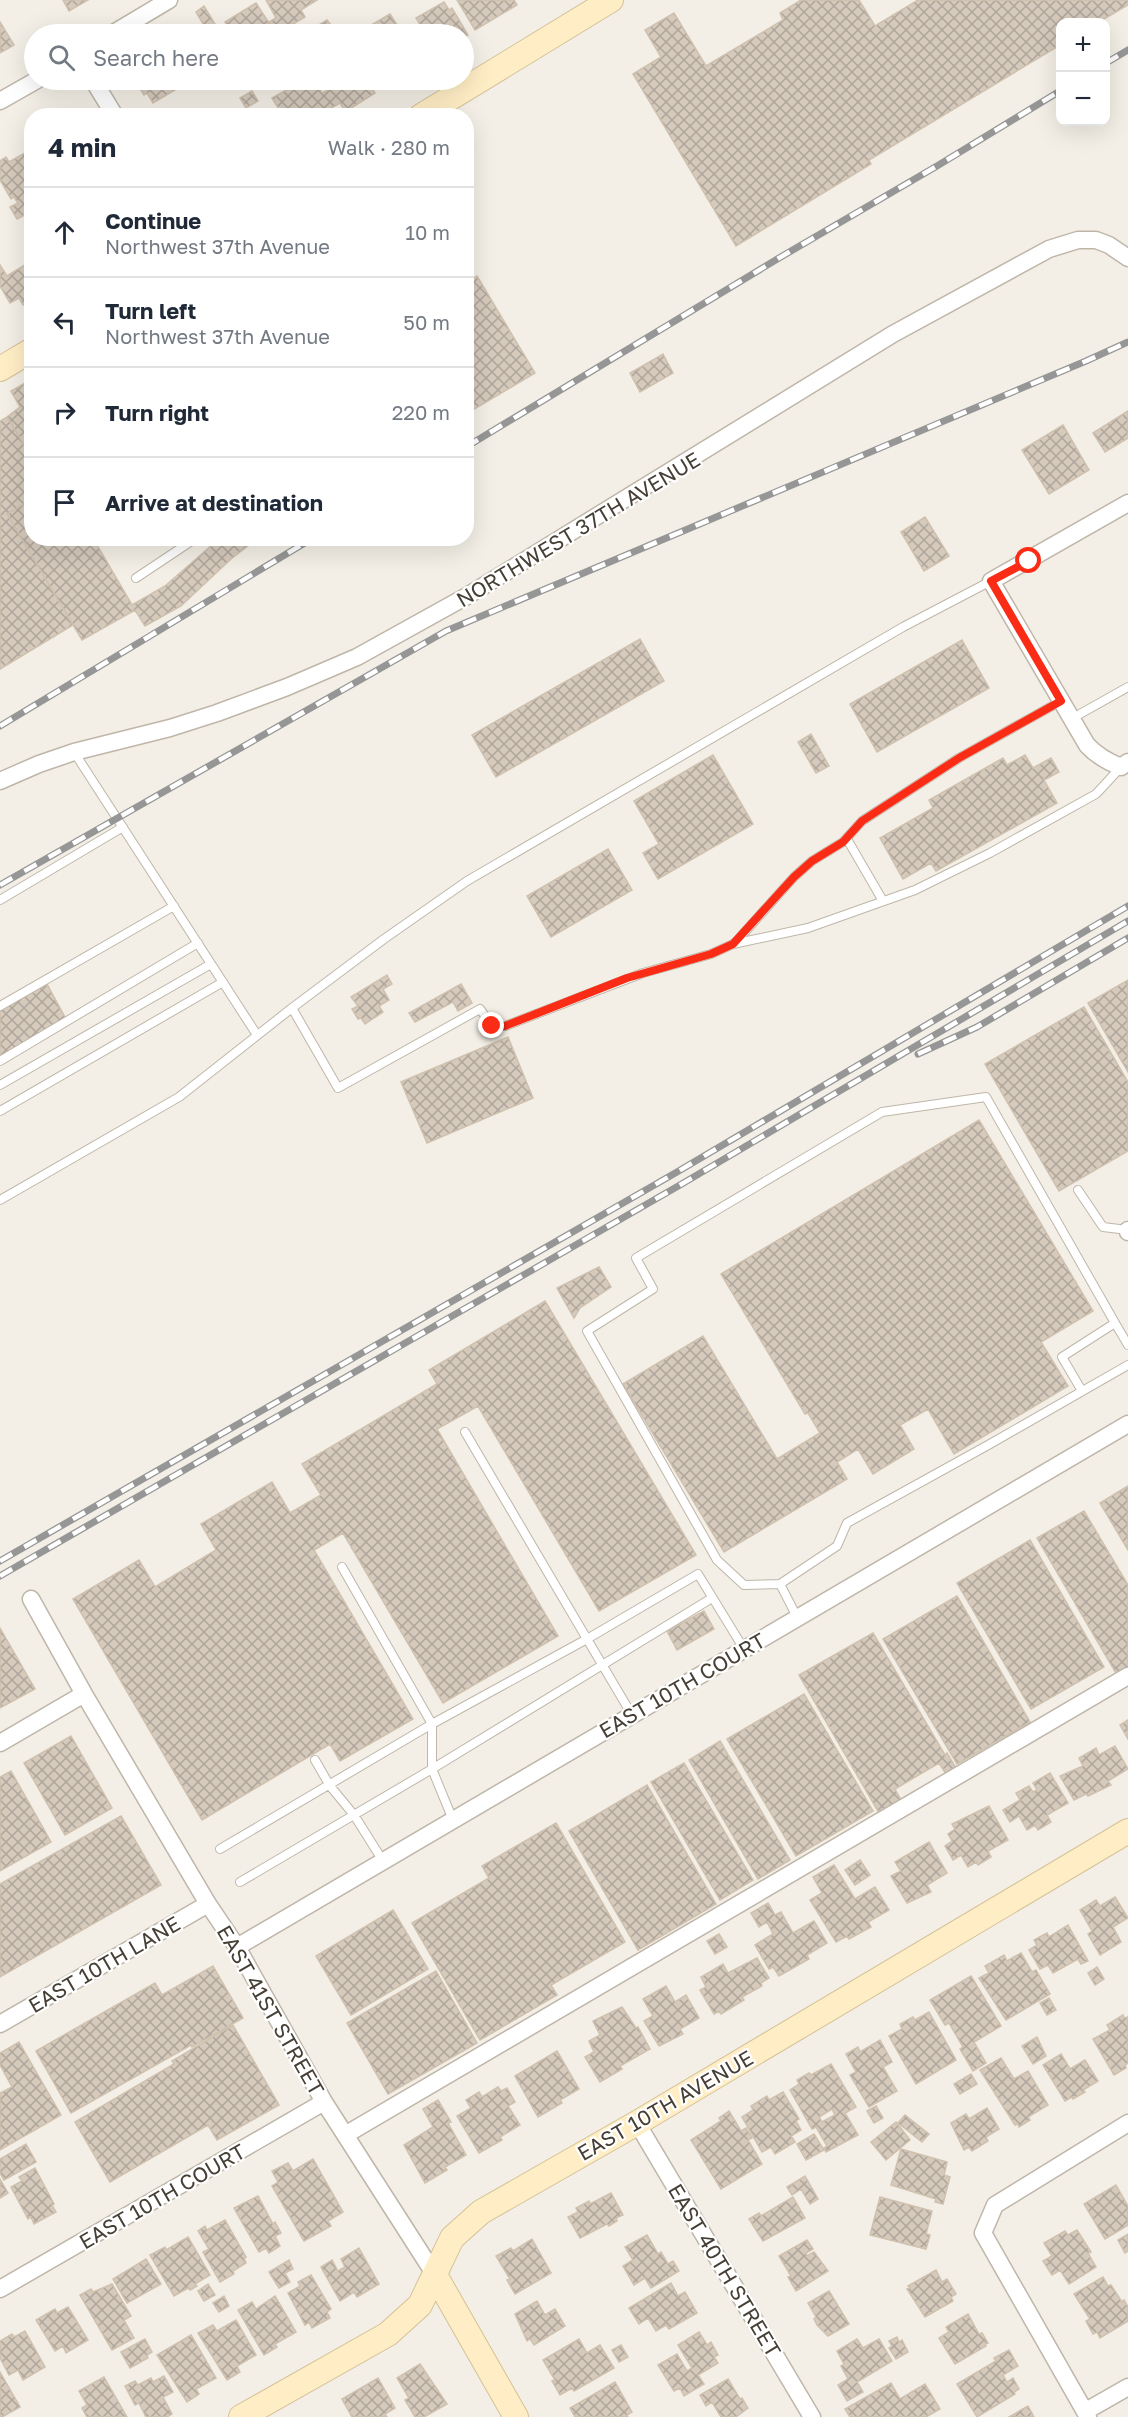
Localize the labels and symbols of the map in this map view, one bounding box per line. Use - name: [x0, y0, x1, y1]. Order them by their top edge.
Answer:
- street label: NORTHWEST 37TH AVENUE: [451, 446, 705, 612]
- route start: [1015, 547, 1041, 573]
- route end: [478, 1012, 504, 1038]
- street label: EAST 10TH COURT: [594, 1627, 770, 1743]
- street label: EAST 10TH LANE: [23, 1910, 185, 2018]
- street label: EAST 41ST STREET: [212, 1920, 330, 2100]
- street label: EAST 10TH AVENUE: [572, 2044, 758, 2166]
- street label: EAST 10TH COURT: [74, 2138, 250, 2254]
- street label: EAST 40TH STREET: [663, 2179, 787, 2361]

